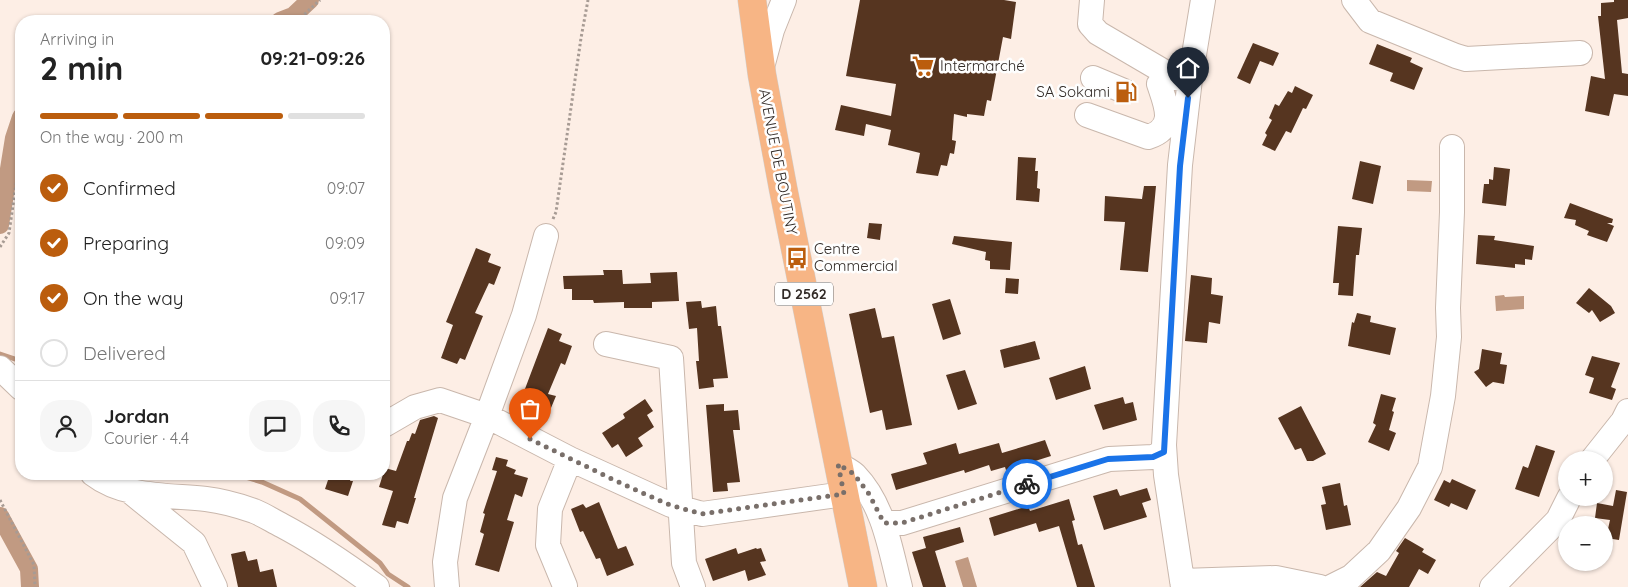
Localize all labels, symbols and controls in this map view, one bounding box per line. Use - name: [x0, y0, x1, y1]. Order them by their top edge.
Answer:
- text: Arriving in: [40, 29, 114, 49]
- text: 09:21–09:26: [260, 46, 365, 70]
- pin: [1167, 47, 1209, 98]
- text: 2 min: [40, 48, 123, 88]
- supermarket icon: Intermarché: [910, 53, 936, 79]
- icon: home: [1174, 54, 1202, 82]
- place label: Intermarché: [940, 56, 1025, 75]
- fuel station icon: SA Sokami: [1113, 79, 1139, 105]
- place label: SA Sokami: [1036, 82, 1110, 101]
- street label: AVENUE DE BOUTINY: [755, 87, 802, 237]
- text: On the way · 200 m: [40, 127, 183, 147]
- icon: check: [40, 174, 68, 202]
- text: Confirmed: [83, 176, 176, 200]
- text: 09:07: [327, 178, 365, 198]
- icon: check: [40, 229, 68, 257]
- text: Preparing: [83, 231, 169, 255]
- text: 09:09: [325, 233, 365, 253]
- place label: Centre Commercial: [814, 239, 898, 275]
- bus stop icon: Centre Commercial: [784, 245, 810, 271]
- road number: D 2562: [775, 282, 833, 306]
- icon: check: [40, 284, 68, 312]
- text: On the way: [83, 286, 184, 310]
- text: 09:17: [329, 288, 365, 308]
- text: Delivered: [83, 341, 166, 365]
- pin: [509, 388, 551, 439]
- icon: bag: [516, 395, 544, 423]
- button: person: [40, 400, 92, 452]
- button: chat: [249, 400, 301, 452]
- button: phone: [313, 400, 365, 452]
- text: Jordan: [104, 404, 169, 428]
- text: Courier · 4.4: [104, 428, 189, 448]
- map controls: [1558, 451, 1613, 571]
- button: +: [1558, 451, 1613, 506]
- courier: [1002, 459, 1052, 509]
- icon: bike: [1013, 470, 1041, 498]
- button: −: [1558, 516, 1613, 571]

